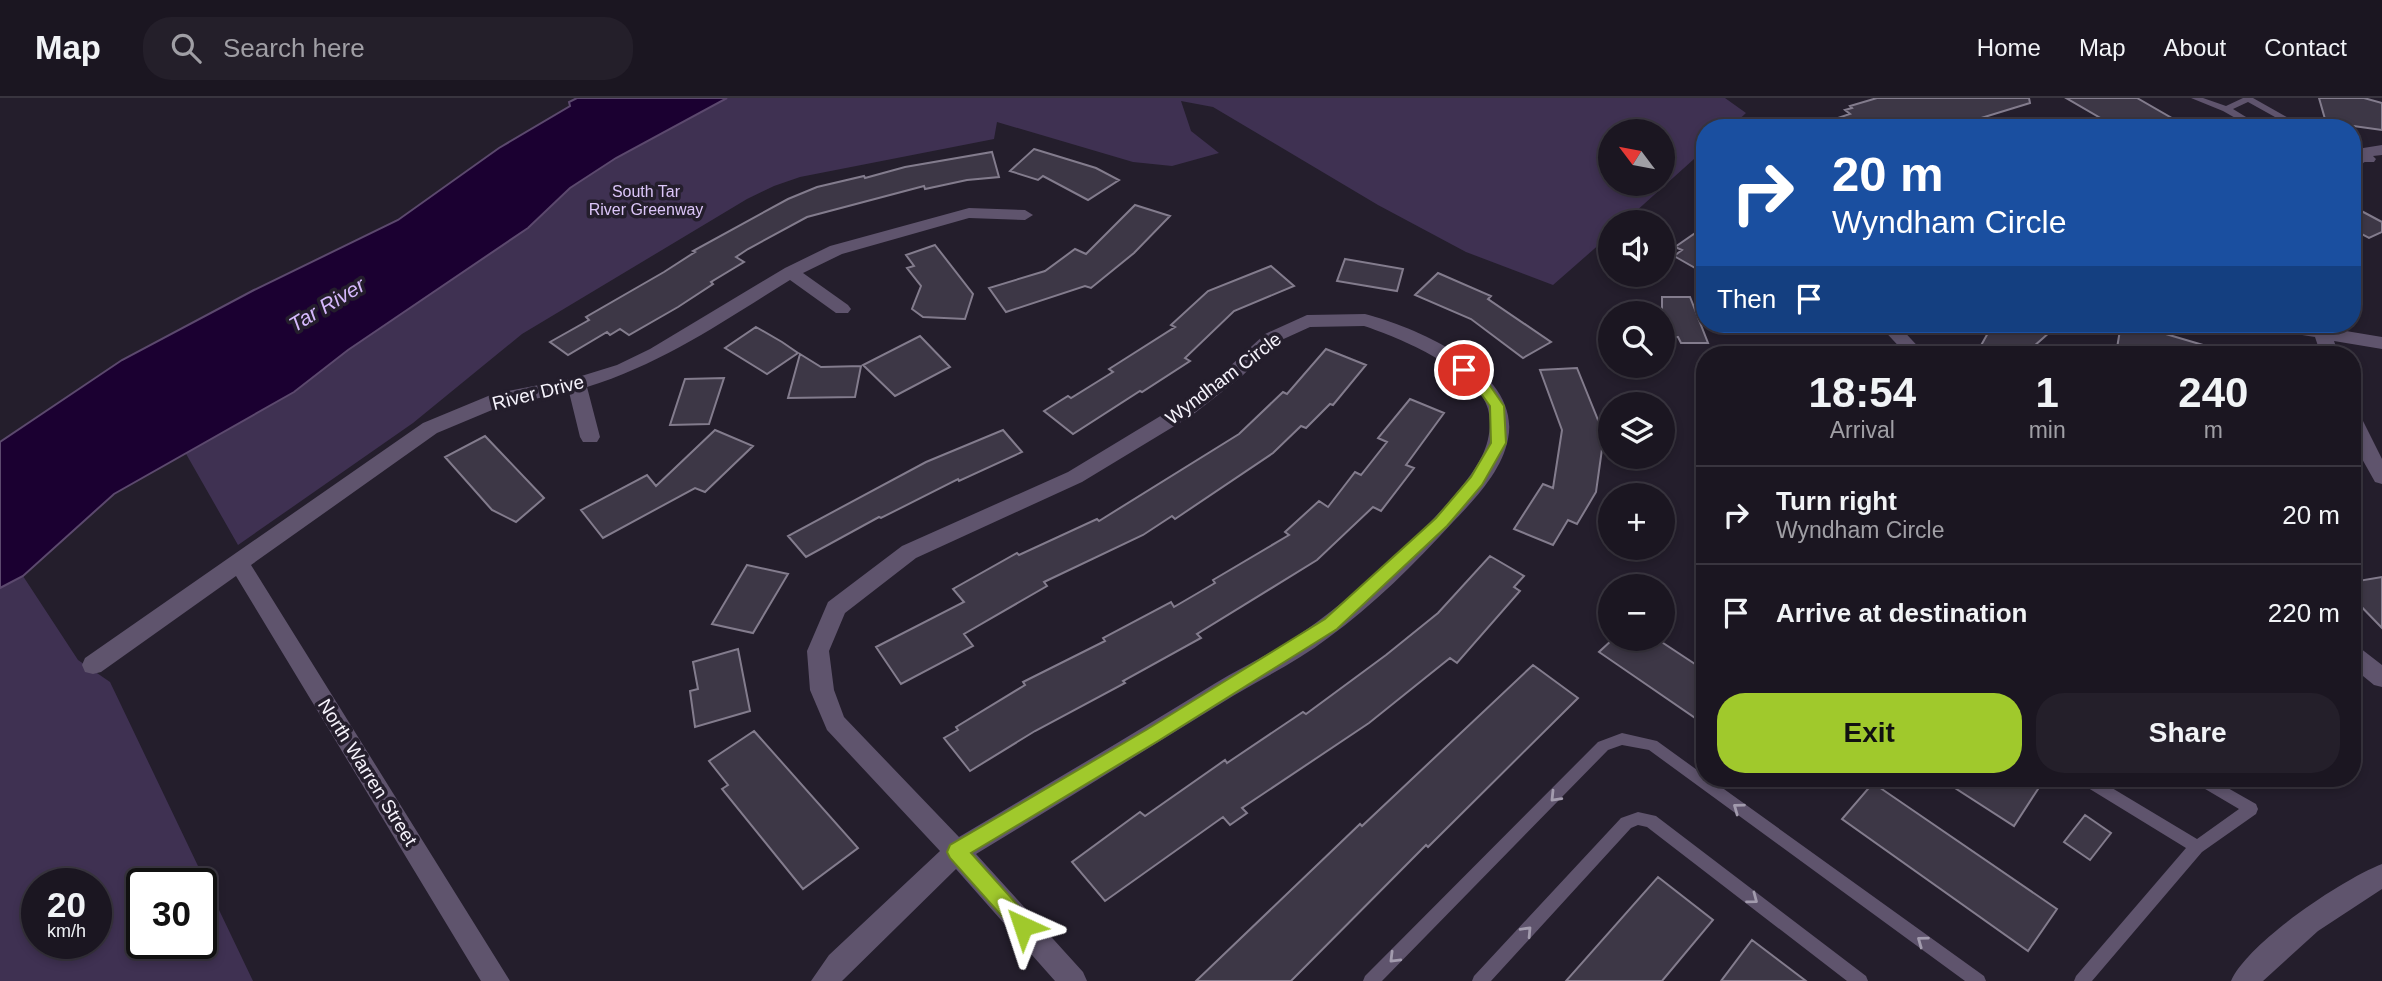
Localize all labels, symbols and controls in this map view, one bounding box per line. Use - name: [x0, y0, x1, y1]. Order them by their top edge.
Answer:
- search box: [143, 17, 633, 80]
- text: Map: [35, 29, 101, 66]
- icon: search: [167, 29, 205, 67]
- text: Search here: [223, 33, 365, 63]
- text: Home: [1977, 34, 2041, 61]
- text: Map: [2079, 34, 2126, 61]
- text: About: [2164, 34, 2226, 61]
- text: Contact: [2264, 34, 2347, 61]
- north arrow: [1598, 119, 1675, 196]
- map controls: [1598, 119, 1675, 651]
- icon: right: [1717, 147, 1808, 238]
- text: 20 m: [1832, 147, 1944, 201]
- park label: South Tar River Greenway: [589, 183, 703, 218]
- text: Wyndham Circle: [1832, 204, 2066, 240]
- button: sound: [1598, 210, 1675, 287]
- water label: Tar River: [285, 272, 370, 336]
- icon: arrive: [1790, 280, 1828, 318]
- text: Then: [1717, 284, 1776, 314]
- button: search: [1598, 301, 1675, 378]
- street label: Wyndham Circle: [1161, 328, 1285, 429]
- pin: [1434, 340, 1494, 400]
- icon: arrive: [1445, 351, 1483, 389]
- text: 18:54: [1809, 369, 1916, 416]
- text: 1: [2035, 369, 2059, 416]
- text: 240: [2178, 369, 2248, 416]
- street label: River Drive: [490, 371, 586, 414]
- button: layers: [1598, 392, 1675, 469]
- text: Arrival: [1830, 417, 1895, 443]
- text: min: [2029, 417, 2066, 443]
- text: m: [2204, 417, 2223, 443]
- button: +: [1598, 483, 1675, 560]
- text: Turn right: [1776, 486, 1897, 516]
- icon: right: [1717, 496, 1755, 534]
- text: 20 m: [2282, 500, 2340, 530]
- text: Wyndham Circle: [1776, 517, 1945, 543]
- button: −: [1598, 574, 1675, 651]
- icon: arrive: [1717, 594, 1755, 632]
- text: Arrive at destination: [1776, 598, 2027, 628]
- text: 220 m: [2268, 598, 2340, 628]
- button: Exit: [1717, 693, 2022, 773]
- button: Share: [2036, 693, 2340, 773]
- street label: North Warren Street: [314, 695, 422, 850]
- one-way arrow: [1550, 789, 1563, 802]
- one-way arrow: [1733, 803, 1746, 816]
- speed limit sign: 30: [126, 868, 217, 959]
- text: 20: [47, 885, 86, 924]
- position arrow: [986, 889, 1060, 963]
- one-way arrow: [1745, 890, 1757, 903]
- text: km/h: [47, 921, 86, 941]
- one-way arrow: [1518, 926, 1531, 939]
- one-way arrow: [1917, 937, 1930, 949]
- one-way arrow: [1390, 950, 1402, 962]

